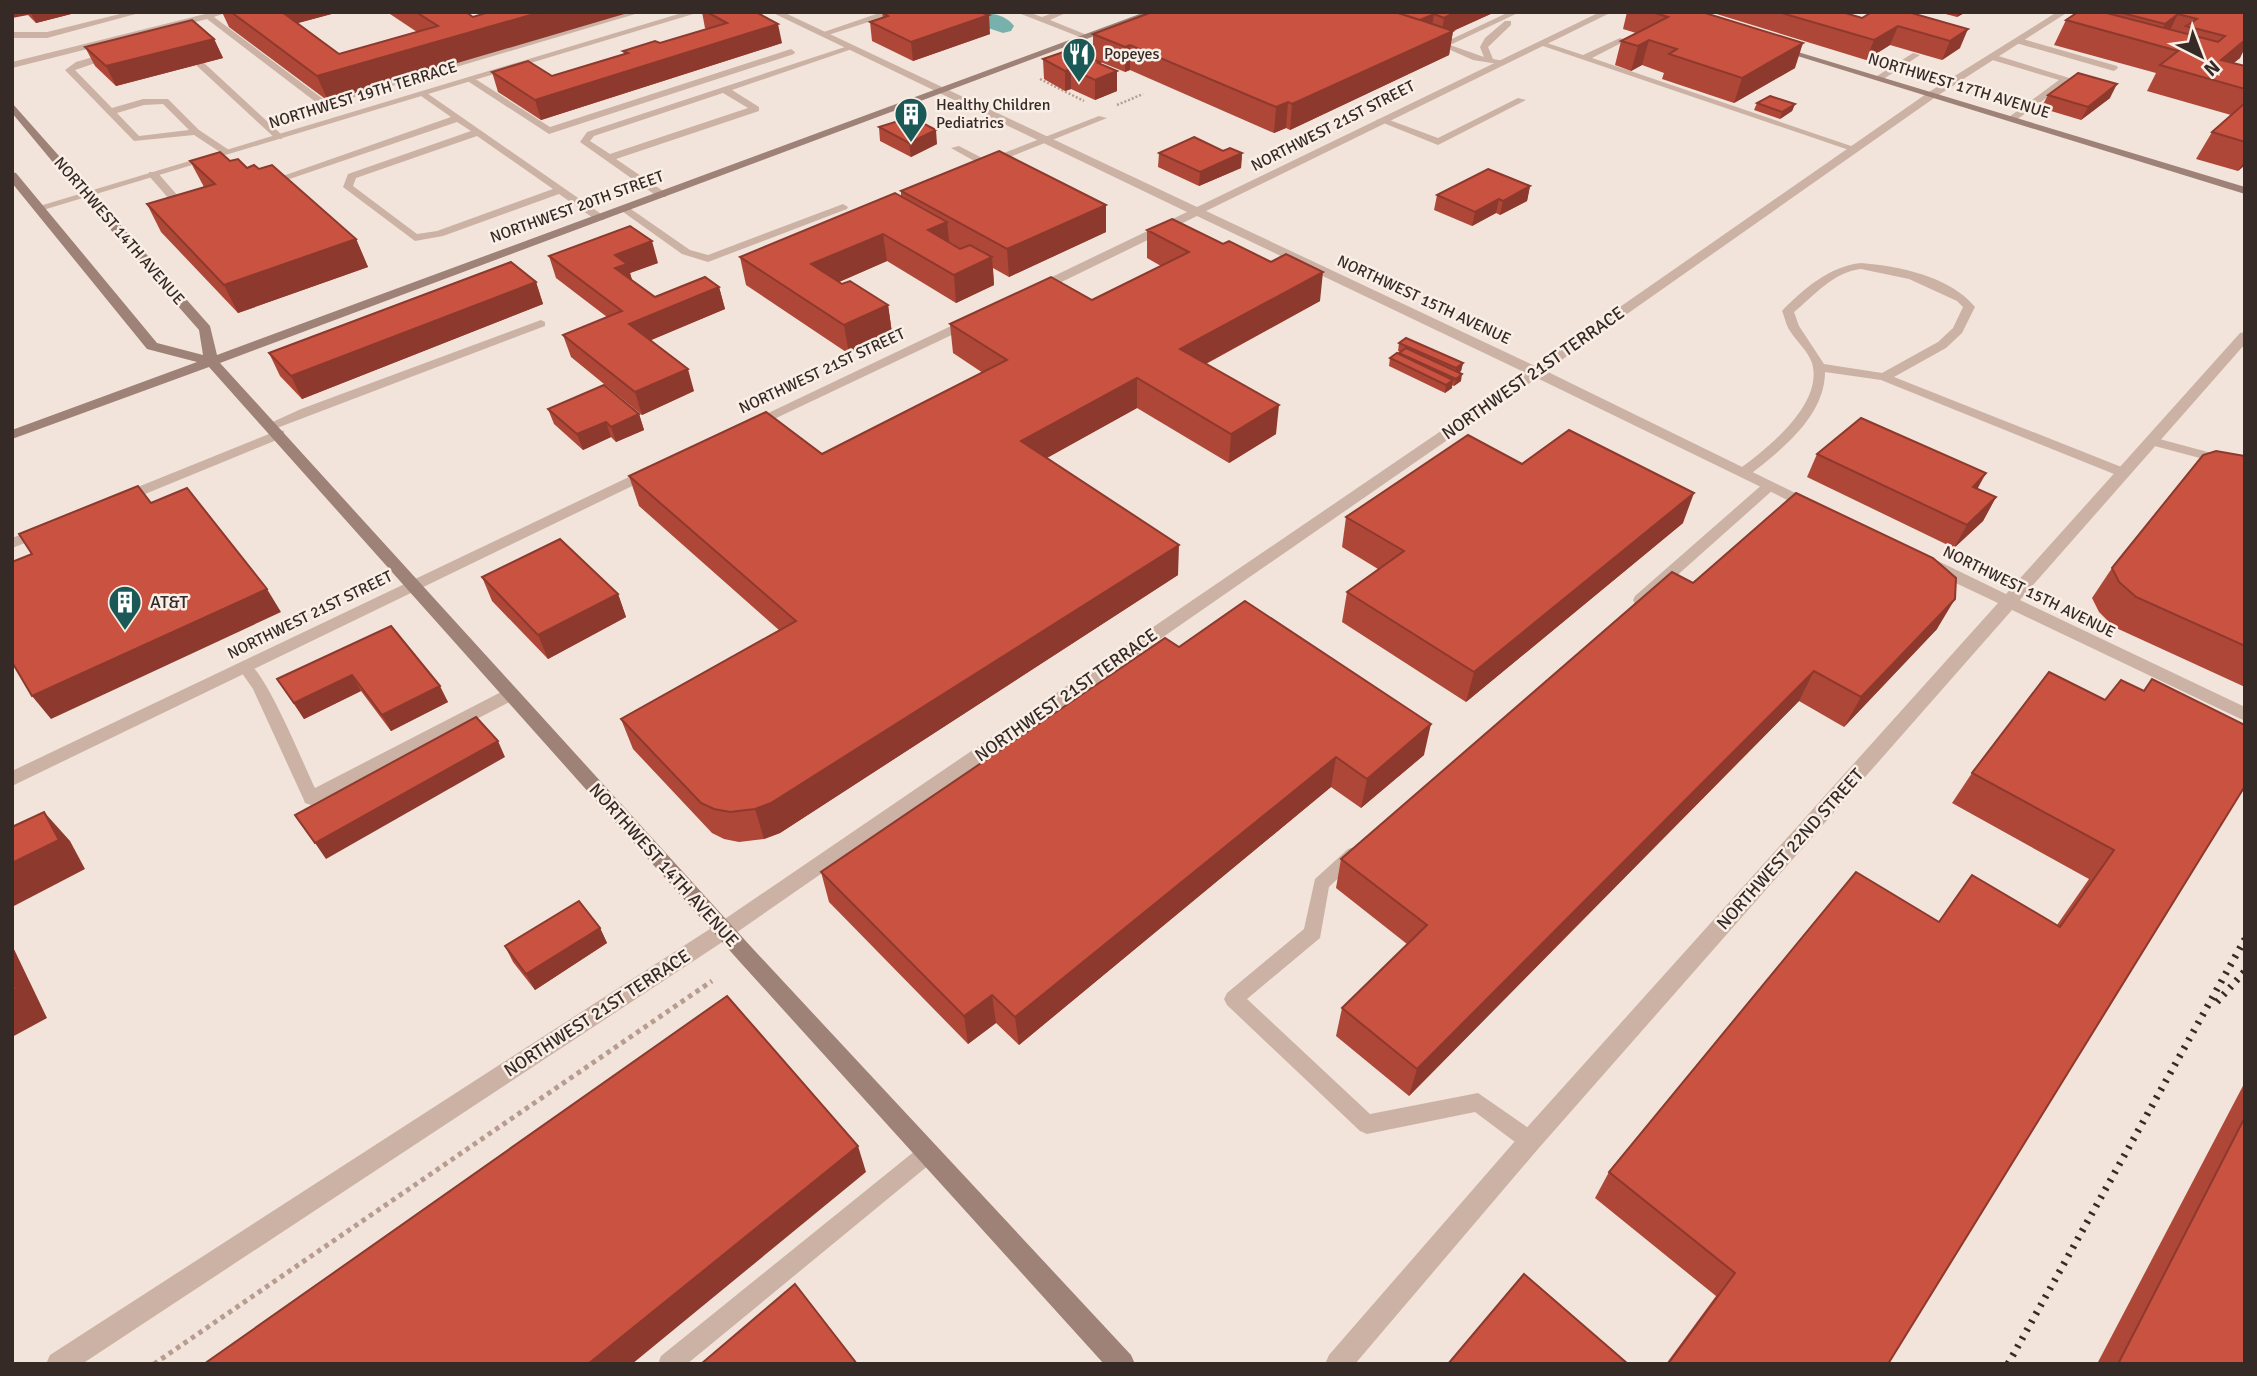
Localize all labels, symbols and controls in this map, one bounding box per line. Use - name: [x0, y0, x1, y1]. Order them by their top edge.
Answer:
- north arrow: [2166, 21, 2236, 91]
- restaurant icon: Popeyes: [1060, 35, 1098, 84]
- place label: Popeyes: [1104, 44, 1160, 64]
- street label: NORTHWEST 17TH AVENUE: [1866, 49, 2052, 123]
- text: N: [2199, 55, 2225, 81]
- street label: NORTHWEST 19TH TERRACE: [266, 57, 460, 133]
- street label: NORTHWEST 21ST STREET: [1248, 76, 1418, 176]
- building icon: Healthy Children Pediatrics: [892, 95, 930, 144]
- place label: Healthy Children Pediatrics: [936, 95, 1051, 133]
- street label: NORTHWEST 14TH AVENUE: [49, 153, 189, 309]
- street label: NORTHWEST 20TH STREET: [487, 166, 667, 248]
- street label: NORTHWEST 15TH AVENUE: [1334, 251, 1514, 349]
- street label: NORTHWEST 21ST TERRACE: [1438, 302, 1628, 444]
- street label: NORTHWEST 21ST STREET: [736, 324, 908, 418]
- street label: NORTHWEST 15TH AVENUE: [1940, 542, 2118, 642]
- street label: NORTHWEST 21ST STREET: [224, 566, 396, 664]
- building icon: AT&T: [106, 583, 144, 632]
- place label: AT&T: [150, 591, 188, 613]
- street label: NORTHWEST 21ST TERRACE: [971, 624, 1161, 766]
- street label: NORTHWEST 22ND STREET: [1712, 764, 1868, 934]
- street label: NORTHWEST 14TH AVENUE: [585, 779, 743, 951]
- street label: NORTHWEST 21ST TERRACE: [500, 944, 694, 1082]

